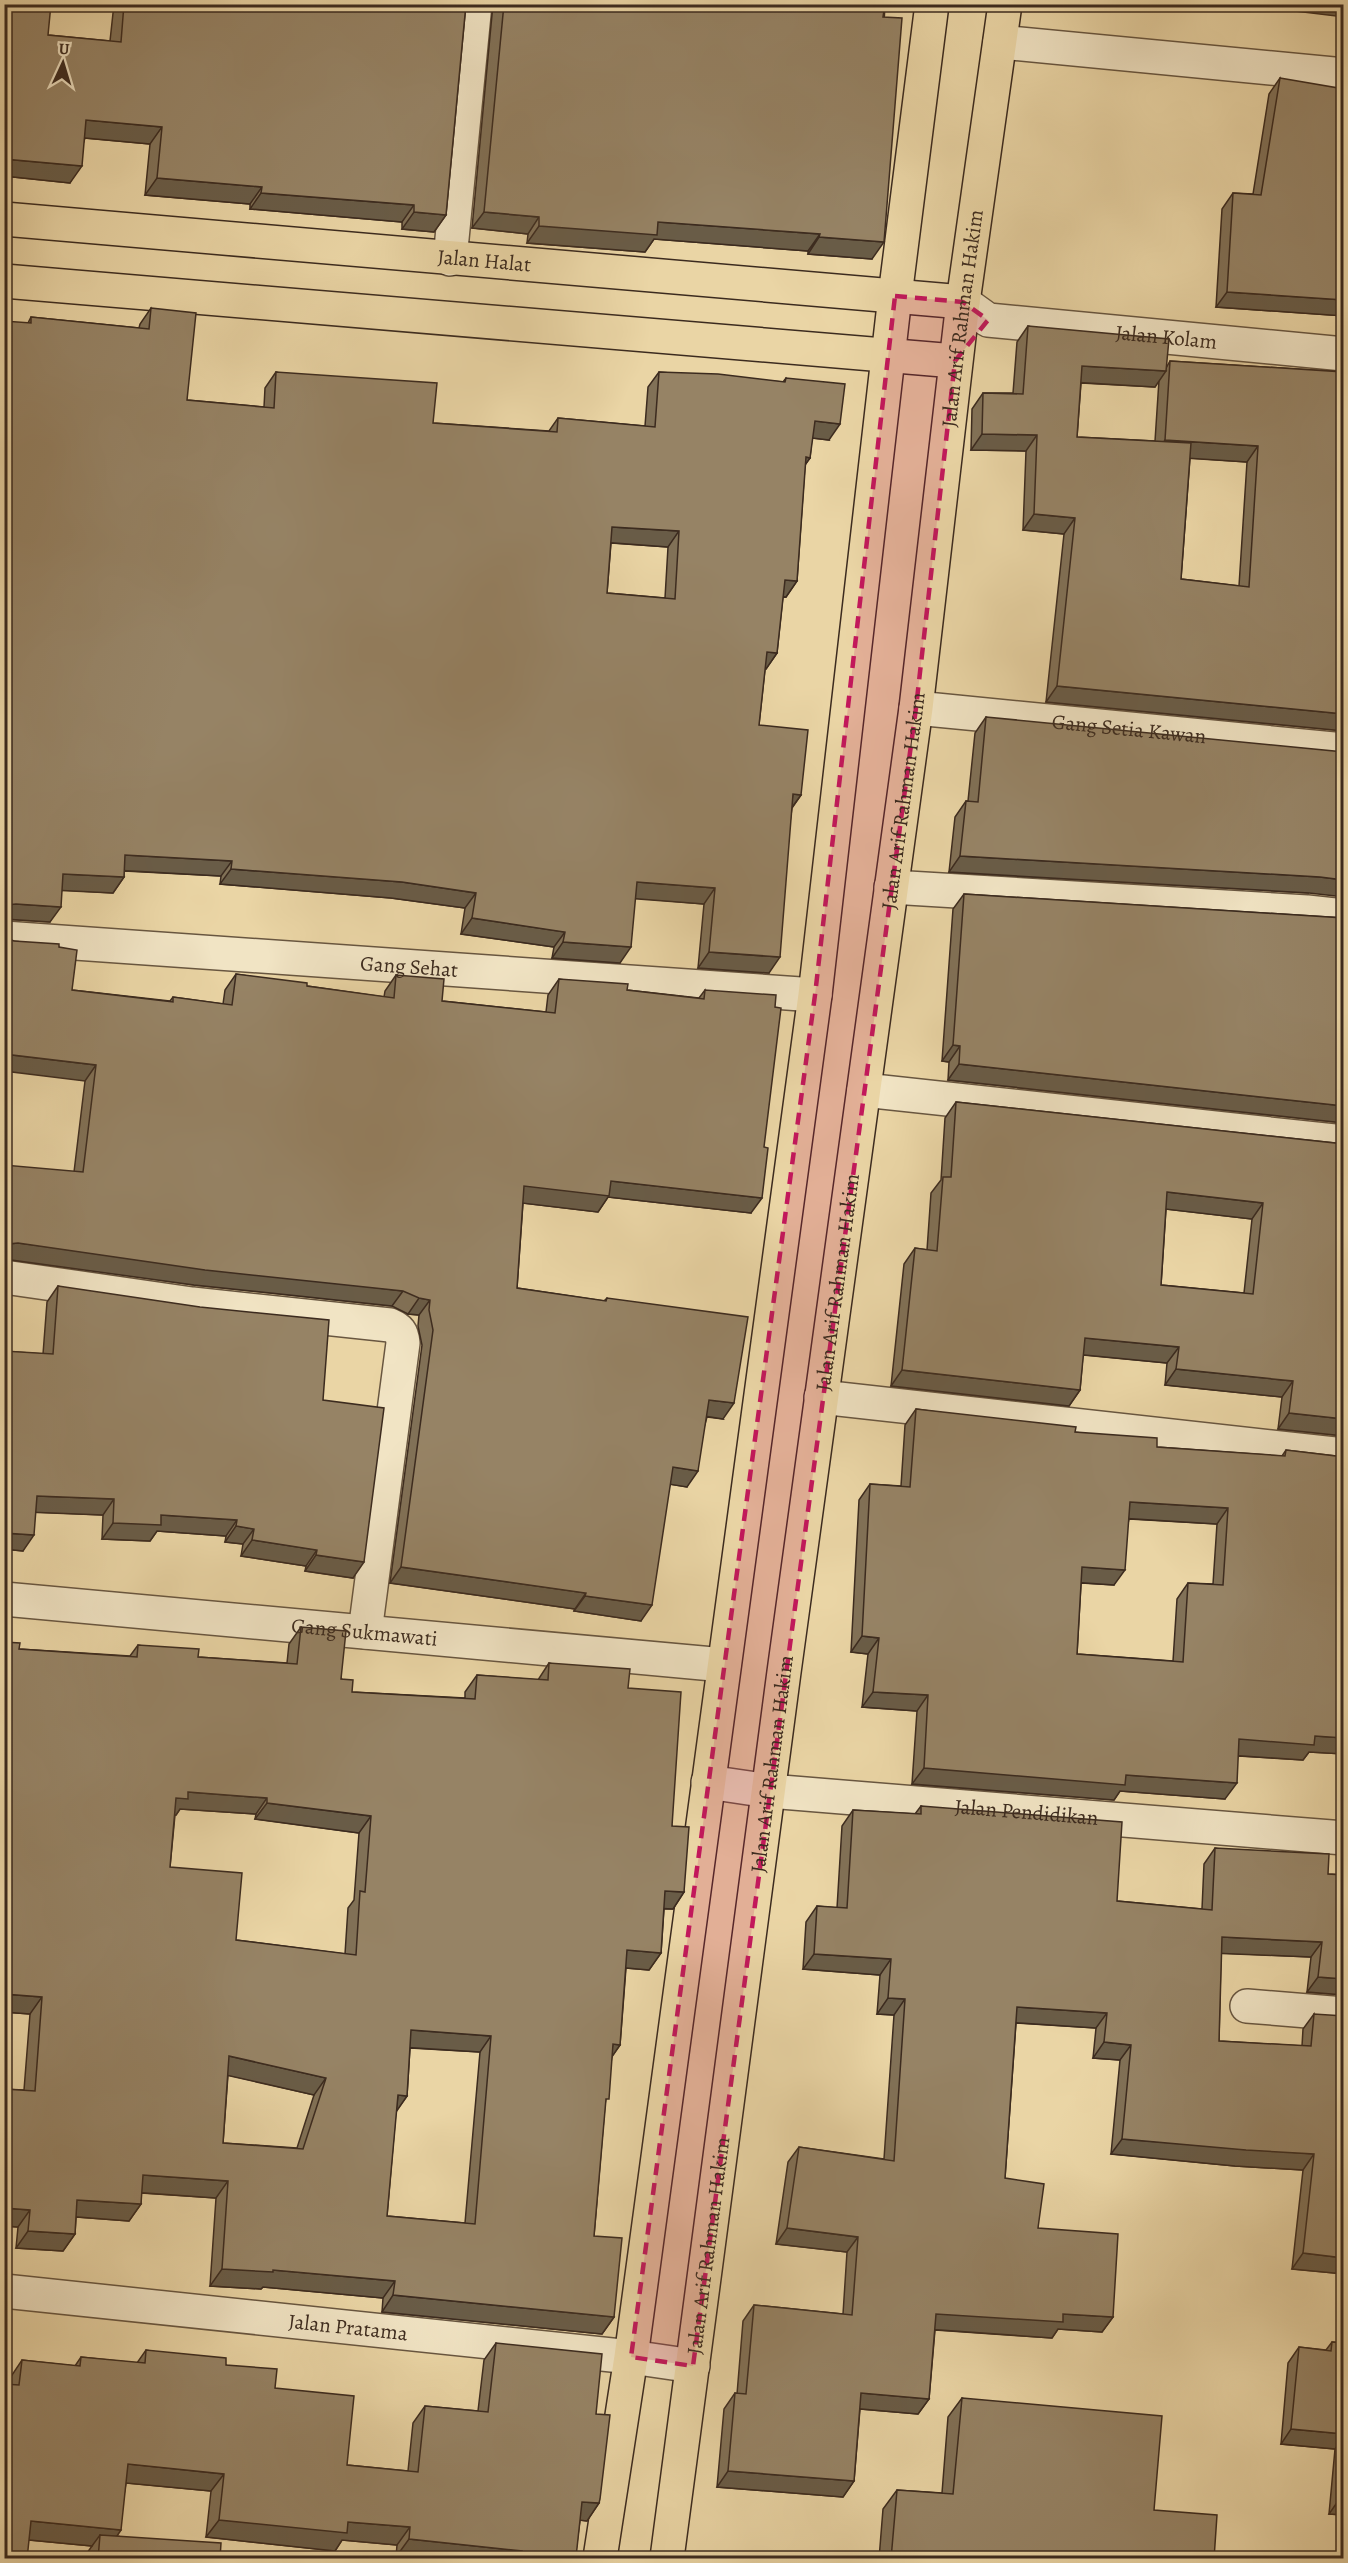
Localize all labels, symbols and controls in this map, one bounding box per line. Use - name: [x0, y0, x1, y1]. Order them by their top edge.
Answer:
- north arrow: [33, 33, 93, 93]
- text: U: [58, 38, 70, 60]
- street label: Jalan Arif Rahman Hakim: [935, 208, 990, 429]
- street label: Jalan Halat: [436, 243, 532, 279]
- street label: Jalan Kolam: [1114, 318, 1219, 356]
- street label: Jalan Arif Rahman Hakim: [875, 691, 932, 911]
- street label: Gang Setia Kawan: [1050, 707, 1207, 750]
- street label: Gang Sehat: [359, 949, 459, 984]
- street label: Jalan Arif Rahman Hakim: [809, 1172, 866, 1393]
- street label: Gang Sukmawati: [290, 1611, 439, 1653]
- street label: Jalan Arif Rahman Hakim: [744, 1653, 800, 1874]
- street label: Jalan Pendidikan: [954, 1792, 1099, 1832]
- street label: Jalan Arif Rahman Hakim: [680, 2135, 736, 2356]
- street label: Jalan Pratama: [287, 2307, 409, 2347]

